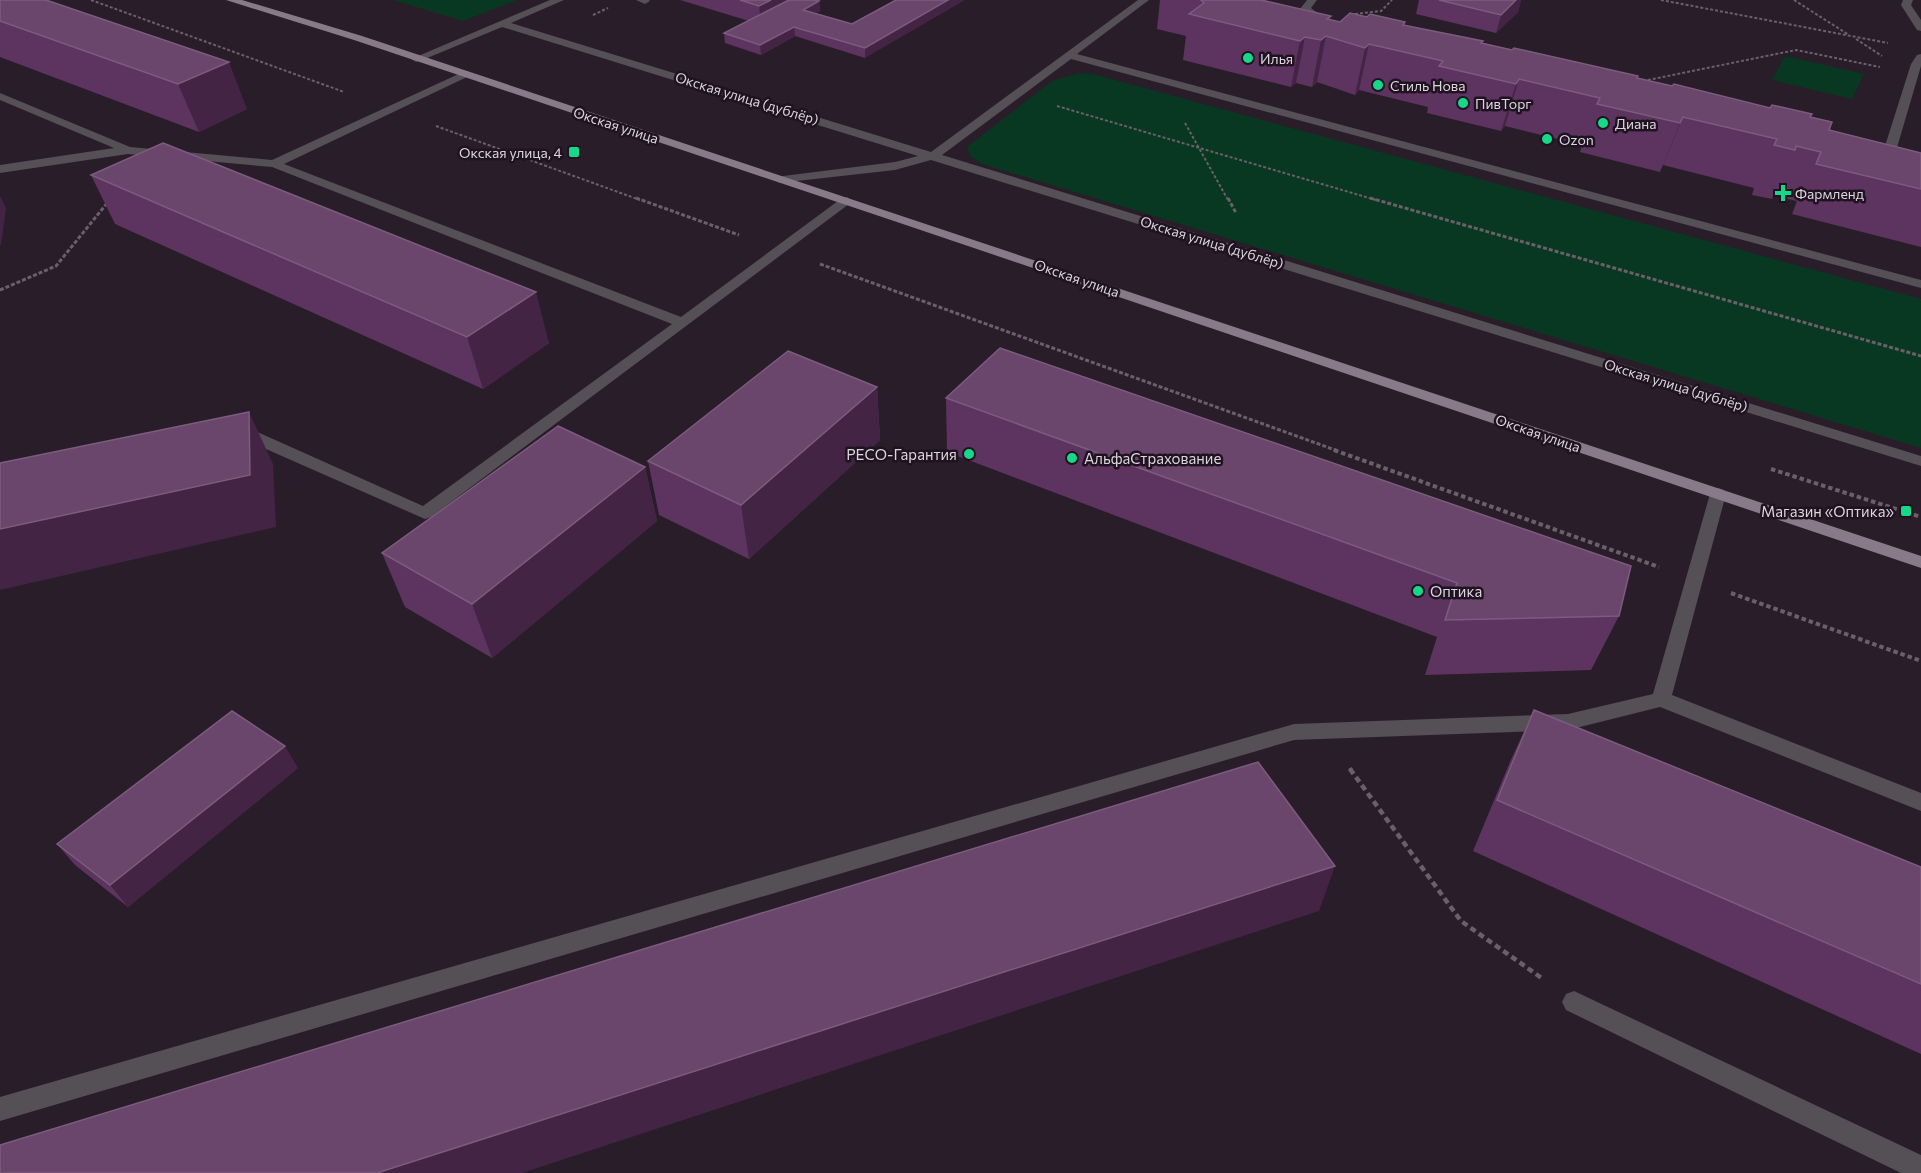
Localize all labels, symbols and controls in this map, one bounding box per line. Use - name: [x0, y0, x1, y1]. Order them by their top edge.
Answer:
- place label: Илья: [1260, 50, 1293, 67]
- marker: Илья: [1241, 51, 1255, 65]
- street label: Окская улица (дублёр): [673, 68, 821, 128]
- place label: Стиль Нова: [1390, 77, 1466, 94]
- marker: Стиль Нова: [1371, 78, 1385, 92]
- place label: ПивТорг: [1475, 95, 1532, 112]
- marker: ПивТорг: [1456, 96, 1470, 110]
- street label: Окская улица: [571, 103, 661, 147]
- place label: Диана: [1615, 115, 1657, 132]
- marker: Диана: [1596, 116, 1610, 130]
- place label: Ozon: [1559, 131, 1594, 148]
- marker: Ozon: [1540, 132, 1554, 146]
- place label: Окская улица, 4: [459, 144, 563, 161]
- marker: Окская улица, 4: [567, 145, 581, 159]
- place label: Фармленд: [1795, 185, 1864, 202]
- marker: Фармленд: [1776, 186, 1790, 200]
- street label: Окская улица (дублёр): [1138, 212, 1286, 272]
- street label: Окская улица: [1032, 256, 1122, 300]
- street label: Окская улица (дублёр): [1602, 355, 1750, 415]
- street label: Окская улица: [1493, 411, 1583, 455]
- place label: РЕСО-Гарантия: [846, 445, 957, 463]
- marker: РЕСО-Гарантия: [962, 447, 976, 461]
- place label: АльфаСтрахование: [1084, 449, 1221, 467]
- marker: АльфаСтрахование: [1065, 451, 1079, 465]
- place label: Магазин «Оптика»: [1761, 502, 1894, 520]
- marker: Магазин «Оптика»: [1899, 504, 1913, 518]
- place label: Оптика: [1430, 582, 1482, 600]
- marker: Оптика: [1411, 584, 1425, 598]

